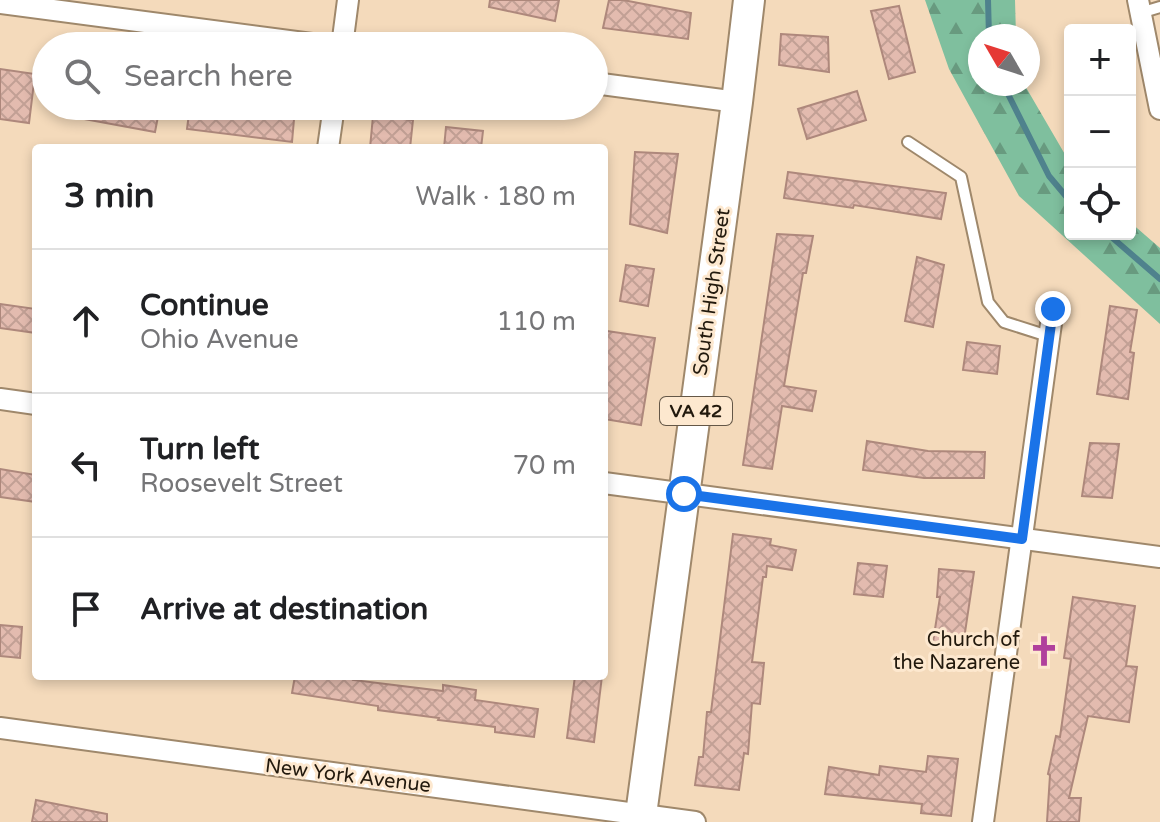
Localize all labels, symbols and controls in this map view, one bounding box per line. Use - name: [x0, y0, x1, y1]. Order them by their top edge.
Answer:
- north arrow: [968, 24, 1040, 96]
- map controls: [1064, 24, 1136, 240]
- button: +: [1064, 24, 1136, 96]
- search box: [32, 32, 608, 120]
- icon: search: [60, 54, 104, 98]
- text: Search here: [124, 58, 293, 95]
- button: −: [1064, 96, 1136, 168]
- button: locate: [1064, 168, 1136, 240]
- text: 3 min: [64, 176, 155, 217]
- text: Walk · 180 m: [416, 181, 576, 212]
- street label: South High Street: [688, 206, 736, 377]
- text: Continue: [140, 287, 269, 324]
- route end: [1035, 291, 1071, 327]
- icon: ahead: [64, 299, 108, 343]
- text: 110 m: [496, 306, 576, 337]
- text: Ohio Avenue: [140, 324, 299, 355]
- road number: VA 42: [660, 397, 732, 425]
- text: Turn left: [140, 431, 259, 468]
- icon: left: [64, 443, 108, 487]
- text: 70 m: [513, 450, 576, 481]
- text: Roosevelt Street: [140, 468, 343, 499]
- route start: [666, 476, 702, 512]
- icon: arrive: [64, 587, 108, 631]
- text: Arrive at destination: [140, 591, 428, 628]
- place label: Church of the Nazarene: [893, 628, 1020, 675]
- church icon: Church of the Nazarene: [1027, 634, 1061, 668]
- street label: New York Avenue: [264, 754, 432, 798]

